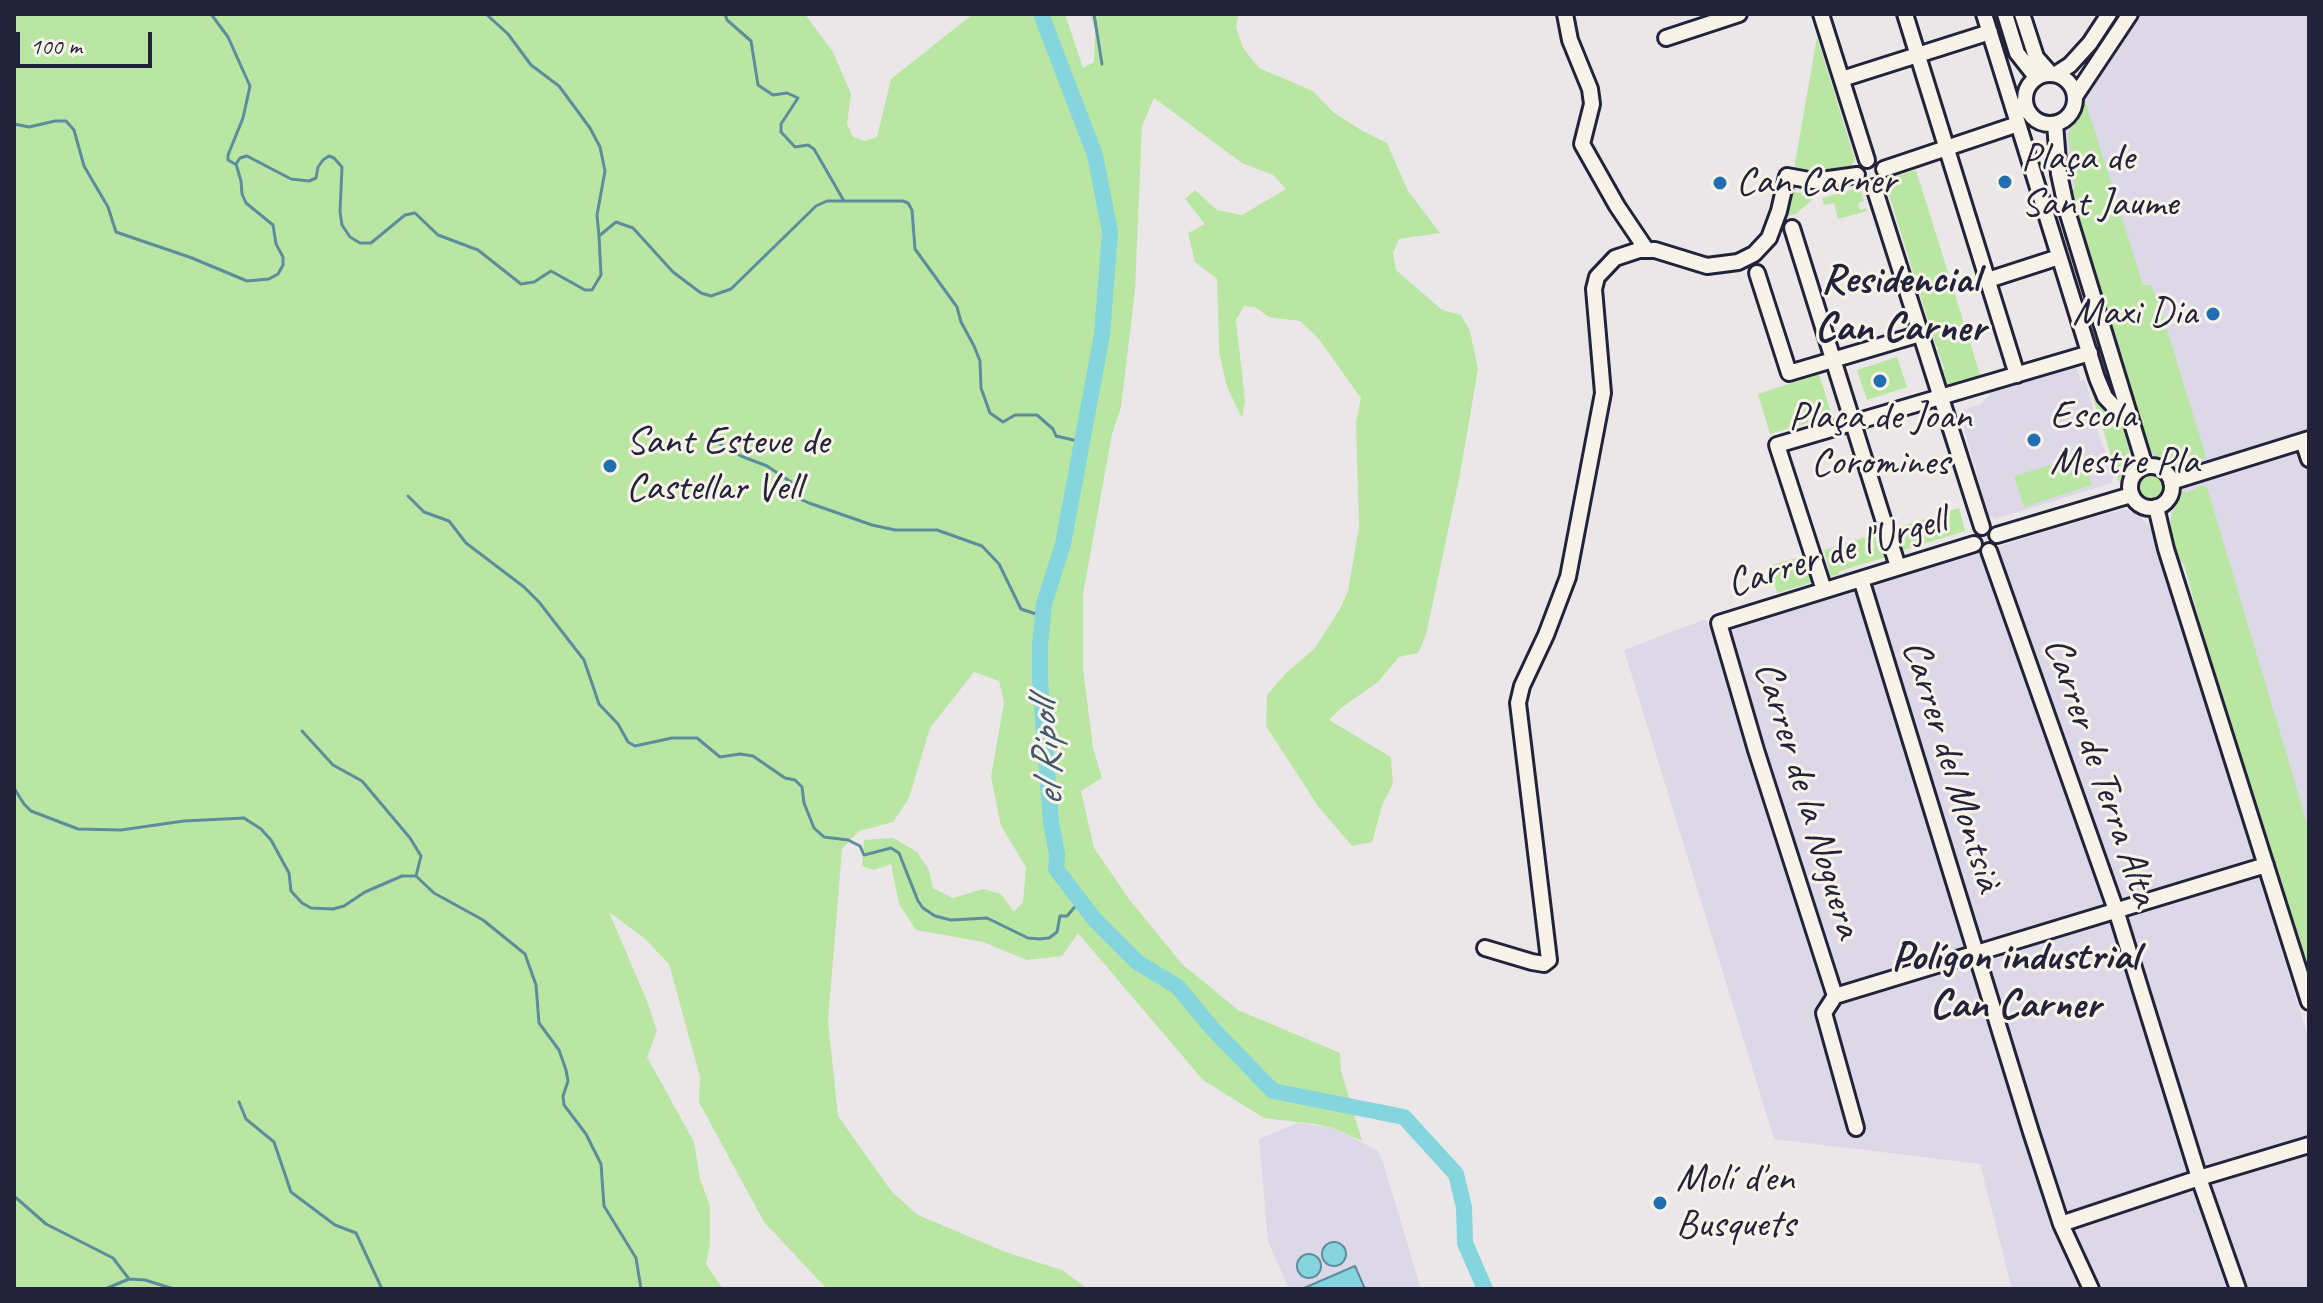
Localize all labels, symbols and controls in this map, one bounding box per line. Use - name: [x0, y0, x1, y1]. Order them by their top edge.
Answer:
- scale bar: [20, 16, 156, 66]
- text: 100 m: [30, 31, 82, 61]
- place label: Plaça de Sant Jaume: [2021, 135, 2178, 229]
- place label: Can Carner: [1736, 159, 1896, 207]
- marker: Plaça de Sant Jaume: [1996, 173, 2014, 191]
- marker: Can Carner: [1711, 174, 1729, 192]
- district label: Residencial Can Carner: [1815, 256, 1985, 354]
- place label: Maxi Dia: [2073, 290, 2197, 338]
- marker: Maxi Dia: [2204, 305, 2222, 323]
- marker: Plaça de Joan Coromines: [1871, 372, 1889, 390]
- place label: Escola Mestre Pla: [2050, 393, 2199, 487]
- place label: Plaça de Joan Coromines: [1789, 394, 1971, 488]
- place label: Sant Esteve de Castellar Vell: [626, 419, 829, 513]
- marker: Escola Mestre Pla: [2025, 431, 2043, 449]
- marker: Sant Esteve de Castellar Vell: [601, 457, 619, 475]
- street label: Carrer de l'Urgell: [1721, 497, 1953, 609]
- street label: Carrer de Terra Alta: [2032, 632, 2168, 912]
- street label: Carrer del Montsià: [1890, 635, 2012, 897]
- street label: Carrer de la Noguera: [1742, 656, 1872, 944]
- water label: el Ripoll: [1019, 699, 1077, 809]
- district label: Polígon industrial Can Carner: [1892, 933, 2138, 1032]
- place label: Molí d'en Busquets: [1676, 1156, 1795, 1250]
- marker: Molí d'en Busquets: [1651, 1194, 1669, 1212]

